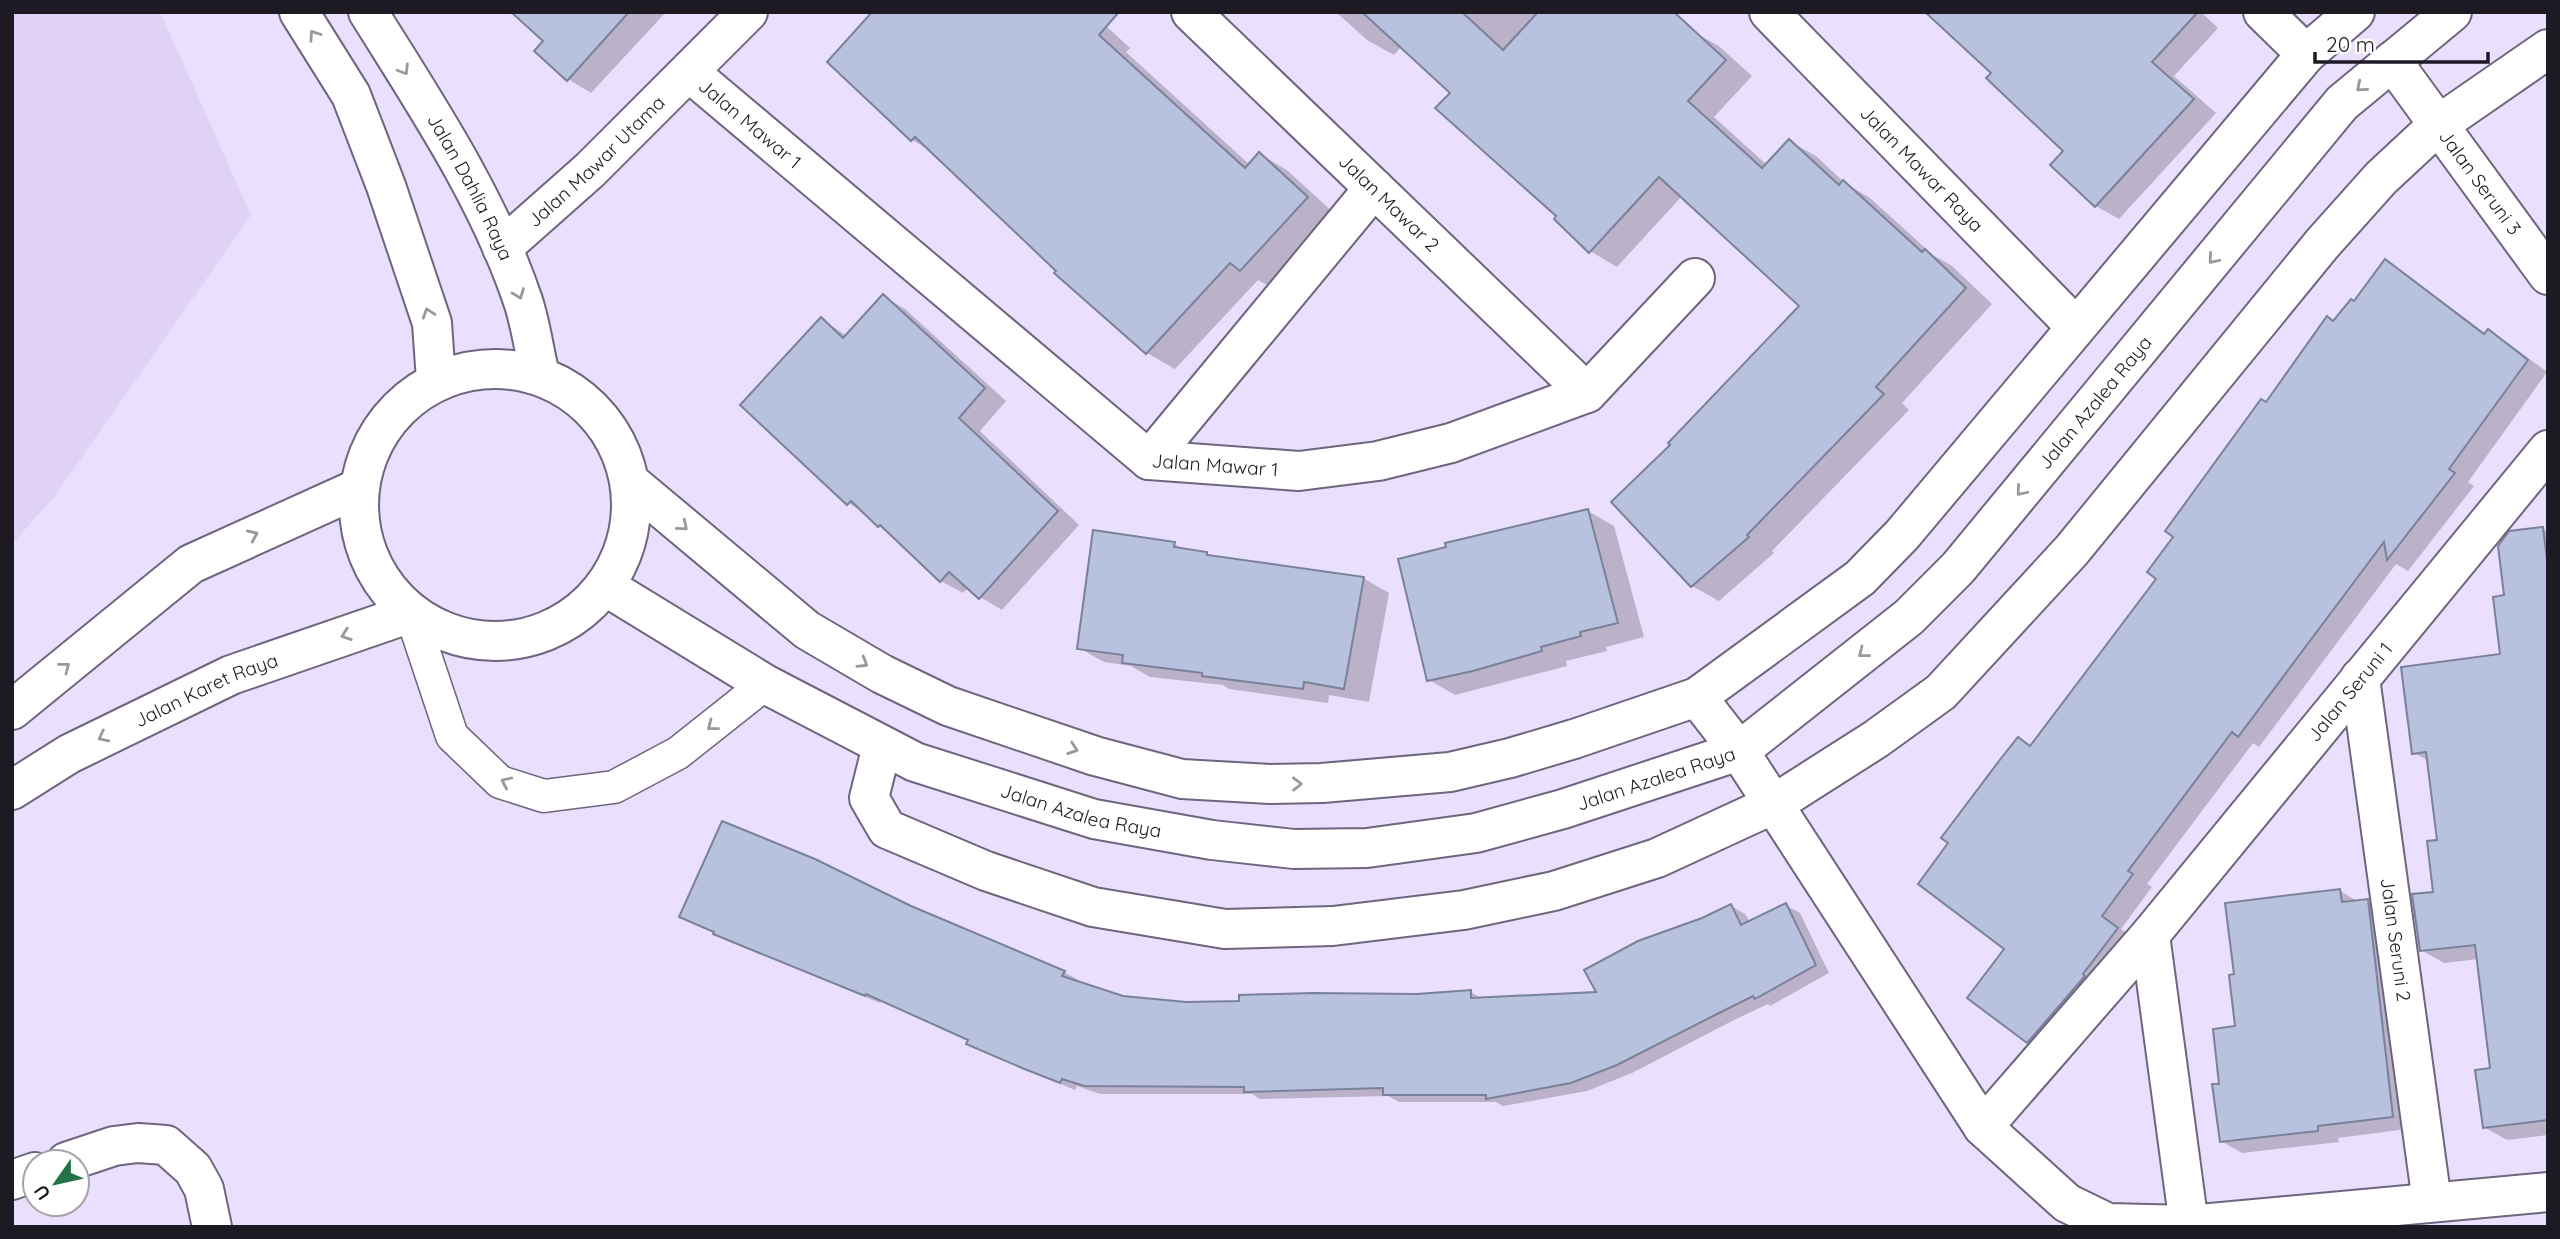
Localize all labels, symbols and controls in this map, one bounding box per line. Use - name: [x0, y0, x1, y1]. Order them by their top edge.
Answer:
- scale bar: [2315, 21, 2488, 65]
- one-way arrow: [309, 30, 322, 43]
- text: 20 m: [2326, 31, 2375, 57]
- one-way arrow: [396, 63, 409, 76]
- street label: Jalan Mawar 1: [694, 73, 806, 174]
- one-way arrow: [2357, 79, 2370, 91]
- street label: Jalan Mawar Utama: [522, 90, 670, 232]
- street label: Jalan Mawar Raya: [1855, 101, 1989, 237]
- street label: Jalan Dahlia Raya: [422, 109, 518, 264]
- street label: Jalan Seruni 3: [2434, 125, 2527, 239]
- street label: Jalan Mawar 2: [1334, 149, 1445, 257]
- one-way arrow: [2209, 251, 2221, 264]
- one-way arrow: [511, 287, 525, 299]
- one-way arrow: [422, 307, 437, 319]
- street label: Jalan Azalea Raya: [2033, 331, 2157, 474]
- street label: Jalan Mawar 1: [1151, 448, 1279, 481]
- one-way arrow: [2017, 483, 2030, 496]
- one-way arrow: [674, 518, 687, 530]
- one-way arrow: [246, 530, 258, 544]
- one-way arrow: [341, 627, 353, 641]
- street label: Jalan Seruni 1: [2302, 637, 2397, 746]
- one-way arrow: [1858, 645, 1871, 658]
- street label: Jalan Karet Raya: [130, 648, 281, 732]
- one-way arrow: [856, 655, 869, 668]
- one-way arrow: [57, 662, 70, 675]
- one-way arrow: [707, 718, 719, 731]
- one-way arrow: [98, 729, 110, 743]
- one-way arrow: [1067, 741, 1079, 755]
- street label: Jalan Azalea Raya: [1573, 741, 1738, 816]
- one-way arrow: [1291, 776, 1302, 791]
- one-way arrow: [500, 777, 513, 790]
- street label: Jalan Azalea Raya: [998, 778, 1163, 843]
- street label: Jalan Seruni 2: [2376, 876, 2416, 1003]
- north arrow: [21, 1148, 91, 1218]
- text: U: [28, 1180, 56, 1205]

